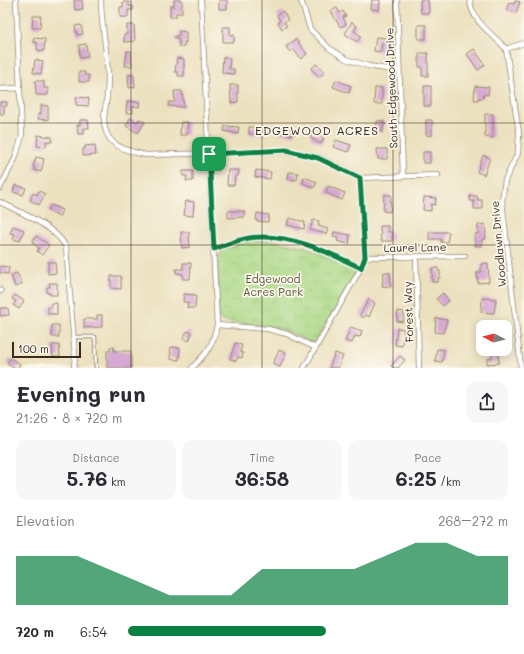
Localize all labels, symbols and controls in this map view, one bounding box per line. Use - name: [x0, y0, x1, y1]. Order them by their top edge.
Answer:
- street label: South Edgewood Drive: [381, 27, 401, 149]
- district label: EDGEWOOD ACRES: [255, 122, 379, 138]
- pin: [192, 137, 226, 171]
- icon: arrive: [198, 143, 220, 165]
- street label: Woodlawn Drive: [487, 200, 509, 288]
- street label: Laurel Lane: [383, 239, 447, 255]
- park label: Edgewood Acres Park: [243, 271, 303, 299]
- street label: Forest Way: [399, 281, 417, 343]
- north arrow: [476, 320, 512, 356]
- map controls: [476, 320, 512, 356]
- scale bar: [12, 340, 81, 359]
- text: 100 m: [18, 341, 49, 356]
- text: Evening run: [16, 379, 146, 408]
- button: share: [466, 381, 508, 423]
- text: 21:26 · 8 × 720 m: [16, 409, 122, 426]
- text: Distance: [72, 450, 120, 465]
- text: Time: [249, 450, 275, 465]
- text: Pace: [415, 450, 441, 465]
- text: 5.76: [66, 465, 107, 491]
- text: 36:58: [235, 465, 289, 491]
- text: 6:25: [395, 465, 437, 491]
- text: km: [107, 474, 126, 489]
- text: /km: [437, 474, 461, 489]
- text: Elevation: [16, 512, 74, 529]
- text: 268–272 m: [438, 512, 508, 529]
- text: 720 m: [16, 623, 54, 640]
- text: 6:54: [80, 623, 107, 640]

